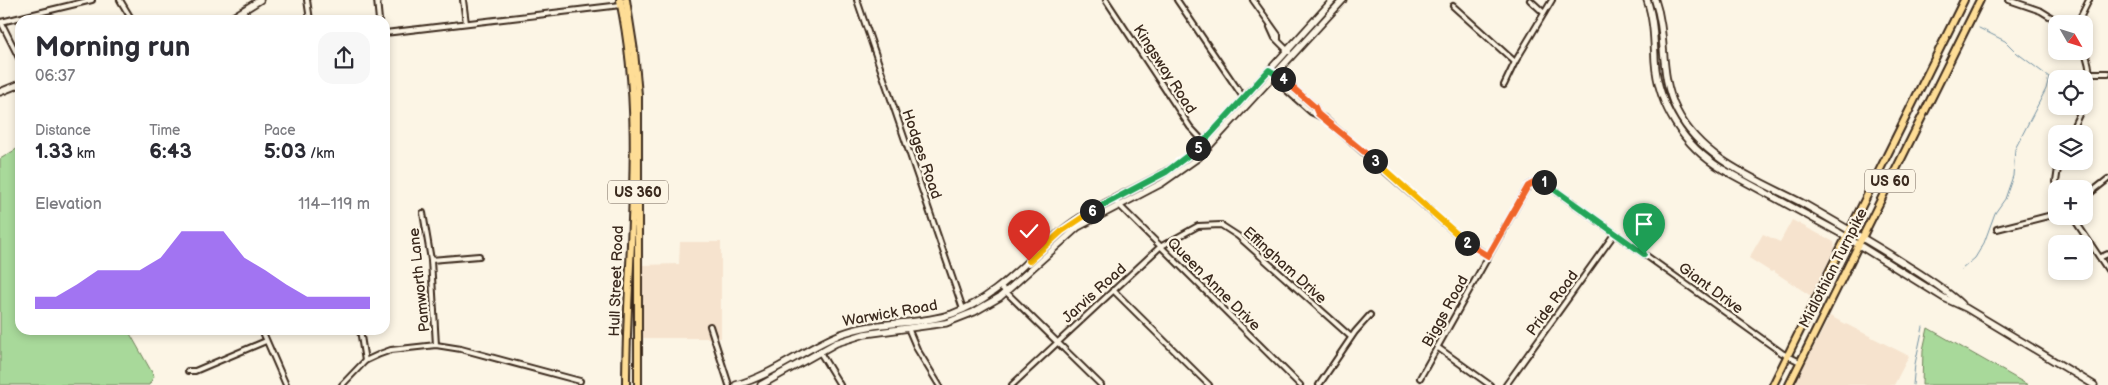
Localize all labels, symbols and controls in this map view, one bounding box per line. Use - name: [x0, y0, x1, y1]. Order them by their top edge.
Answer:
- north arrow: [2048, 15, 2092, 60]
- map controls: [2048, 15, 2093, 280]
- street label: Kingsway Road: [1129, 21, 1200, 117]
- text: Morning run: [35, 31, 190, 64]
- button: share: [318, 32, 370, 84]
- pin: 4: [1270, 66, 1296, 92]
- text: 06:37: [35, 67, 75, 86]
- button: locate: [2048, 70, 2093, 115]
- text: 4: [1279, 71, 1288, 88]
- street label: Hodges Road: [897, 107, 946, 201]
- text: Distance: [35, 122, 91, 139]
- text: Time: [149, 122, 180, 139]
- text: Pace: [264, 122, 296, 139]
- button: layers: [2048, 125, 2093, 170]
- pin: 5: [1186, 136, 1210, 160]
- text: 1.33: [35, 139, 73, 164]
- text: 6:43: [149, 139, 192, 164]
- text: 5:03: [264, 139, 306, 164]
- text: 5: [1194, 140, 1203, 157]
- text: km: [73, 145, 95, 162]
- text: /km: [306, 145, 335, 162]
- pin: 3: [1362, 148, 1388, 174]
- text: 3: [1371, 153, 1380, 170]
- pin: 1: [1532, 170, 1556, 194]
- road number: US 60: [1865, 170, 1915, 192]
- text: 1: [1542, 174, 1547, 191]
- road number: US 360: [608, 180, 668, 203]
- button: +: [2048, 180, 2093, 225]
- text: Elevation: [35, 195, 102, 214]
- text: 114–119 m: [298, 195, 370, 214]
- pin: 6: [1080, 198, 1104, 224]
- text: 6: [1088, 203, 1097, 220]
- pin: [1623, 203, 1665, 254]
- street label: Midlothian Turnpike: [1795, 205, 1872, 331]
- pin: [1008, 210, 1050, 261]
- icon: arrive: [1630, 210, 1658, 238]
- icon: check: [1015, 217, 1043, 245]
- street label: Effingham Drive: [1239, 223, 1331, 308]
- street label: Hull Street Road: [605, 225, 628, 337]
- street label: Pamworth Lane: [405, 227, 434, 333]
- pin: 2: [1454, 230, 1480, 256]
- street label: Queen Anne Drive: [1163, 234, 1264, 335]
- text: 2: [1463, 235, 1472, 252]
- button: −: [2048, 235, 2093, 280]
- street label: Giant Drive: [1675, 258, 1747, 318]
- street label: Jarvis Road: [1058, 260, 1130, 327]
- street label: Pride Road: [1522, 267, 1582, 340]
- street label: Biggs Road: [1418, 272, 1473, 350]
- street label: Warwick Road: [841, 296, 939, 331]

